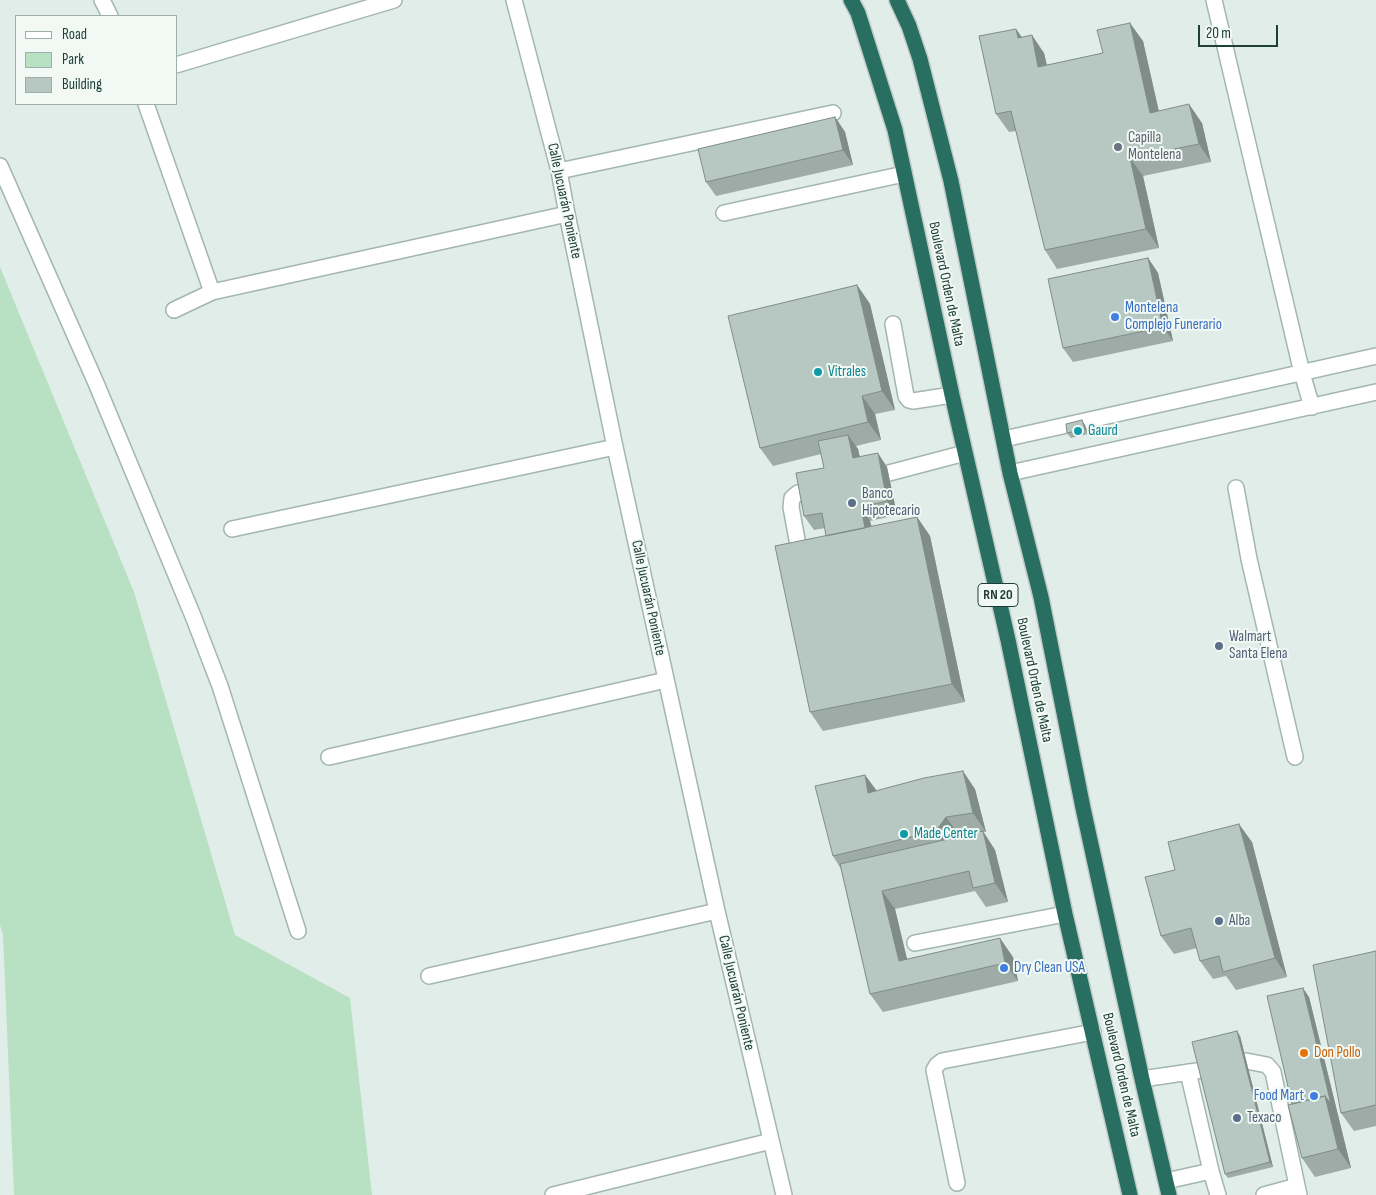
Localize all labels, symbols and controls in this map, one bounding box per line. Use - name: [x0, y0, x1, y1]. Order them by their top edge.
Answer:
- legend: [15, 15, 178, 105]
- scale bar: [1201, 15, 1281, 47]
- text: 20 m: [1206, 24, 1231, 43]
- text: Road: [62, 25, 87, 44]
- text: Park: [62, 50, 84, 69]
- text: Building: [62, 75, 102, 94]
- place label: Capilla Montelena: [1128, 129, 1181, 164]
- marker: Capilla Montelena: [1112, 141, 1124, 153]
- street label: Calle Jucuarán Poniente: [543, 142, 585, 260]
- street label: Boulevard Orden de Malta: [924, 220, 968, 348]
- place label: Montelena Complejo Funerario: [1125, 299, 1222, 334]
- marker: Montelena Complejo Funerario: [1109, 311, 1121, 323]
- place label: Vitrales: [828, 363, 866, 381]
- marker: Vitrales: [812, 366, 824, 378]
- place label: Gaurd: [1088, 422, 1118, 440]
- marker: Gaurd: [1072, 425, 1084, 437]
- place label: Banco Hipotecario: [862, 485, 920, 520]
- marker: Banco Hipotecario: [846, 497, 858, 509]
- street label: Calle Jucuarán Poniente: [627, 539, 669, 657]
- road number: RN 20: [978, 584, 1018, 606]
- street label: Boulevard Orden de Malta: [1012, 616, 1056, 744]
- place label: Walmart Santa Elena: [1229, 628, 1288, 663]
- marker: Walmart Santa Elena: [1213, 640, 1225, 652]
- place label: Made Center: [914, 825, 978, 843]
- marker: Made Center: [898, 828, 910, 840]
- place label: Alba: [1229, 912, 1250, 930]
- marker: Alba: [1213, 915, 1225, 927]
- street label: Calle Jucuarán Poniente: [714, 934, 758, 1052]
- place label: Dry Clean USA: [1014, 959, 1085, 977]
- marker: Dry Clean USA: [998, 962, 1010, 974]
- street label: Boulevard Orden de Malta: [1098, 1011, 1144, 1139]
- place label: Don Pollo: [1314, 1044, 1361, 1062]
- marker: Don Pollo: [1298, 1047, 1310, 1059]
- place label: Food Mart: [1254, 1087, 1304, 1105]
- marker: Food Mart: [1308, 1090, 1320, 1102]
- place label: Texaco: [1247, 1109, 1281, 1127]
- marker: Texaco: [1231, 1112, 1243, 1124]

